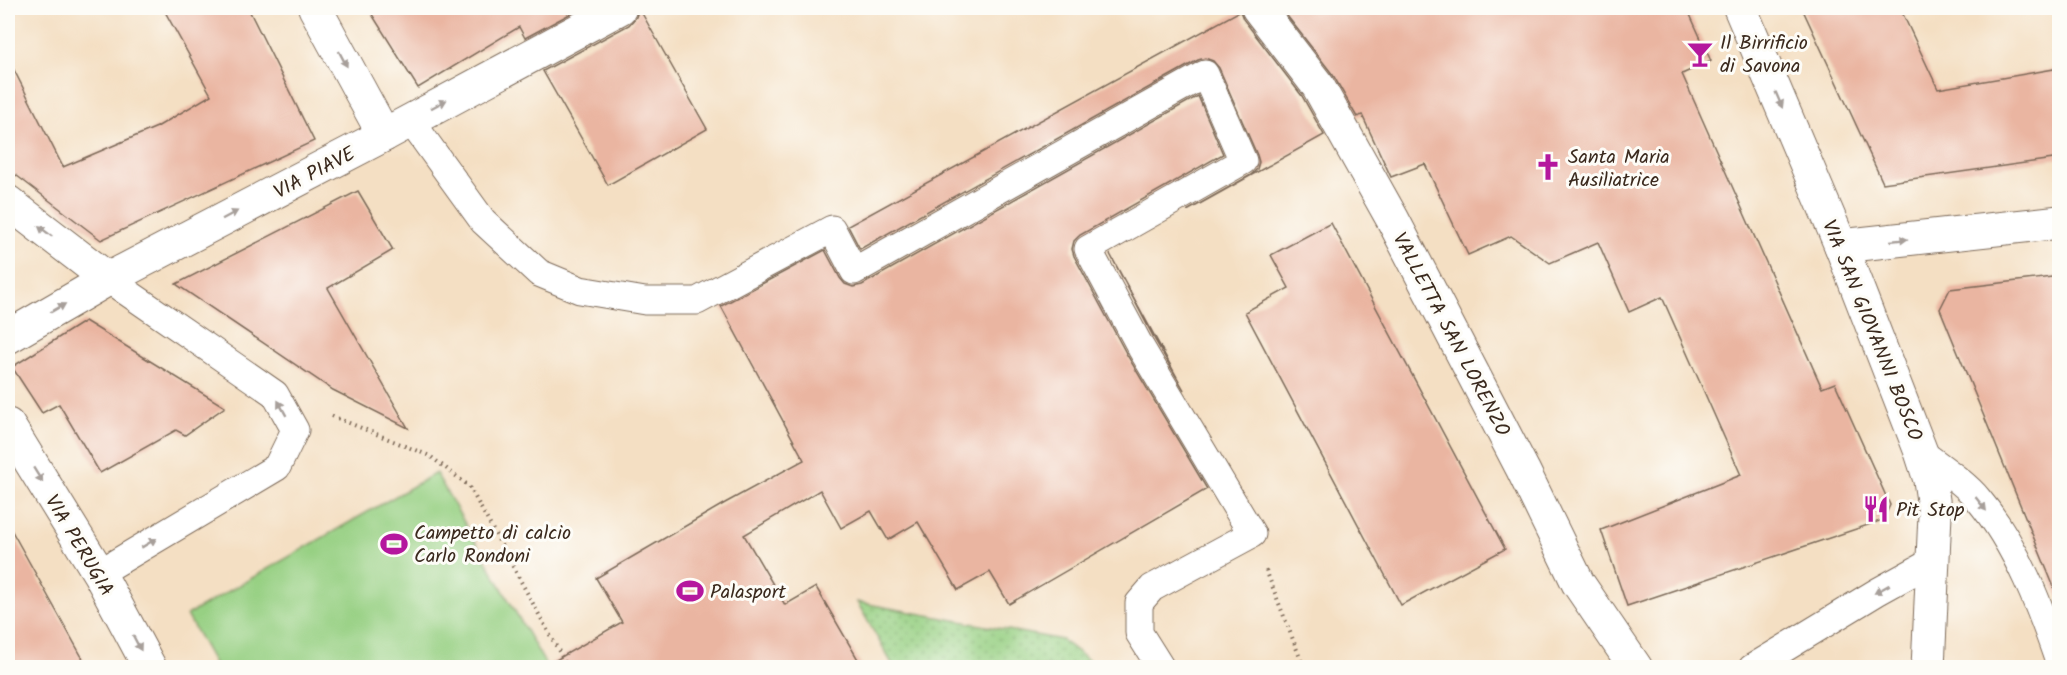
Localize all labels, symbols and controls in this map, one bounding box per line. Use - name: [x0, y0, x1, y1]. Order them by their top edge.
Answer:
- place label: Il Birrificio di Savona: [1720, 28, 1808, 83]
- bar icon: Il Birrificio di Savona: [1685, 39, 1715, 69]
- one-way arrow: [338, 51, 348, 68]
- one-way arrow: [1775, 91, 1784, 109]
- one-way arrow: [431, 99, 448, 109]
- street label: VIA PIAVE: [268, 138, 363, 209]
- place label: Santa Maria Ausiliatrice: [1568, 142, 1670, 197]
- church icon: Santa Maria Ausiliatrice: [1533, 152, 1563, 182]
- one-way arrow: [221, 211, 239, 221]
- street label: VIA SAN GIOVANNI BOSCO: [1812, 215, 1930, 446]
- one-way arrow: [37, 224, 53, 237]
- street label: VALLETTA SAN LORENZO: [1383, 227, 1518, 443]
- one-way arrow: [1890, 235, 1909, 245]
- one-way arrow: [50, 302, 66, 313]
- one-way arrow: [277, 399, 287, 416]
- one-way arrow: [33, 467, 44, 483]
- street label: VIA PERUGIA: [35, 489, 121, 603]
- restaurant icon: Pit Stop: [1861, 494, 1891, 524]
- place label: Pit Stop: [1896, 495, 1965, 527]
- one-way arrow: [1975, 495, 1987, 511]
- place label: Campetto di calcio Carlo Rondoni: [414, 518, 571, 573]
- sports icon: Campetto di calcio Carlo Rondoni: [379, 529, 409, 559]
- one-way arrow: [141, 538, 157, 549]
- sports icon: Palasport: [675, 576, 705, 606]
- place label: Palasport: [710, 577, 786, 609]
- one-way arrow: [1873, 584, 1890, 594]
- one-way arrow: [132, 635, 142, 652]

